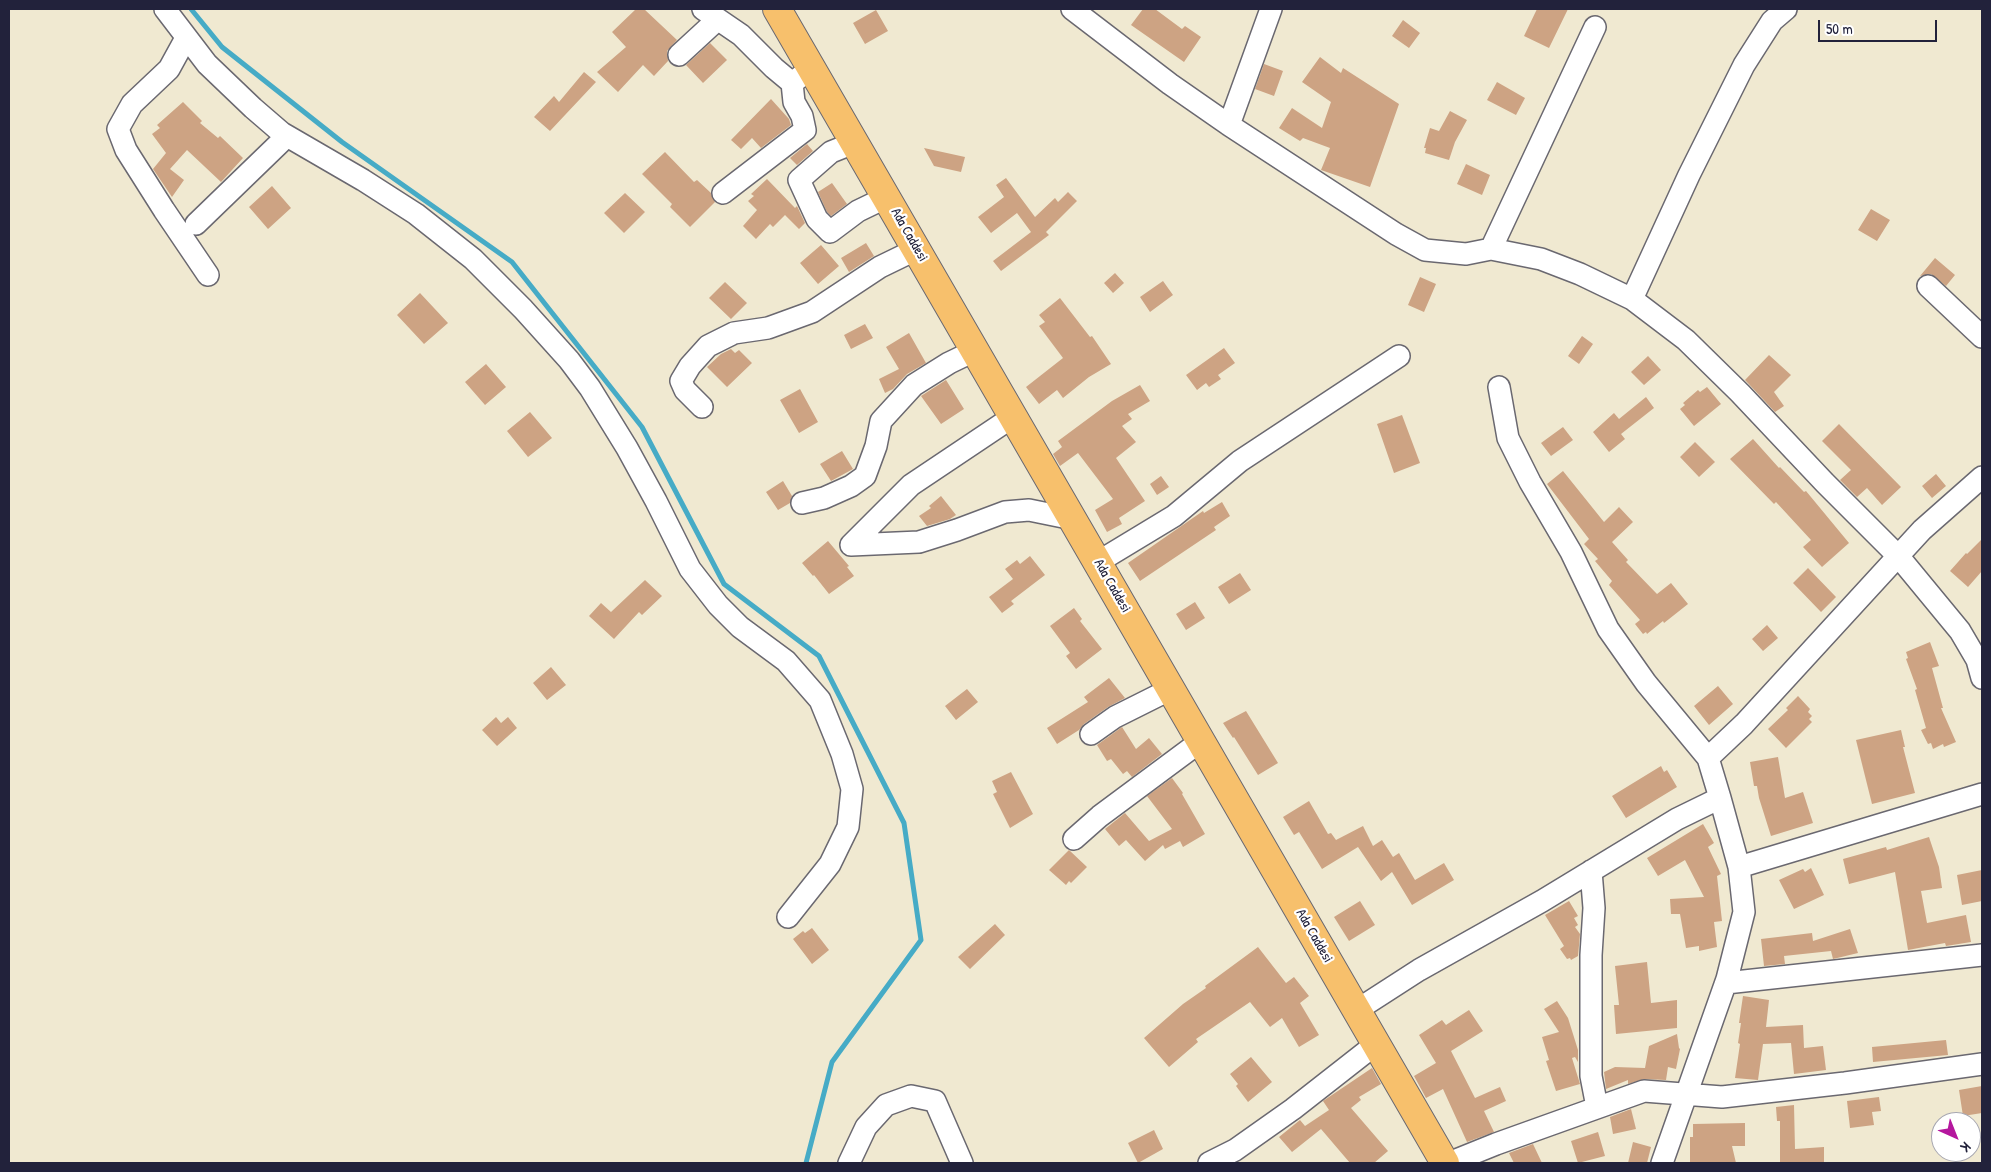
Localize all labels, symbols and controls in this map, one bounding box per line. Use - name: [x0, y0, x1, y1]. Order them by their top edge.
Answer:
- scale bar: [1821, 10, 1940, 42]
- text: 50 m: [1826, 18, 1853, 39]
- street label: Ada Caddesi: [887, 205, 931, 265]
- street label: Ada Caddesi: [1090, 556, 1134, 616]
- street label: Ada Caddesi: [1292, 906, 1336, 966]
- north arrow: [1931, 1112, 1981, 1162]
- text: K: [1957, 1138, 1975, 1157]

